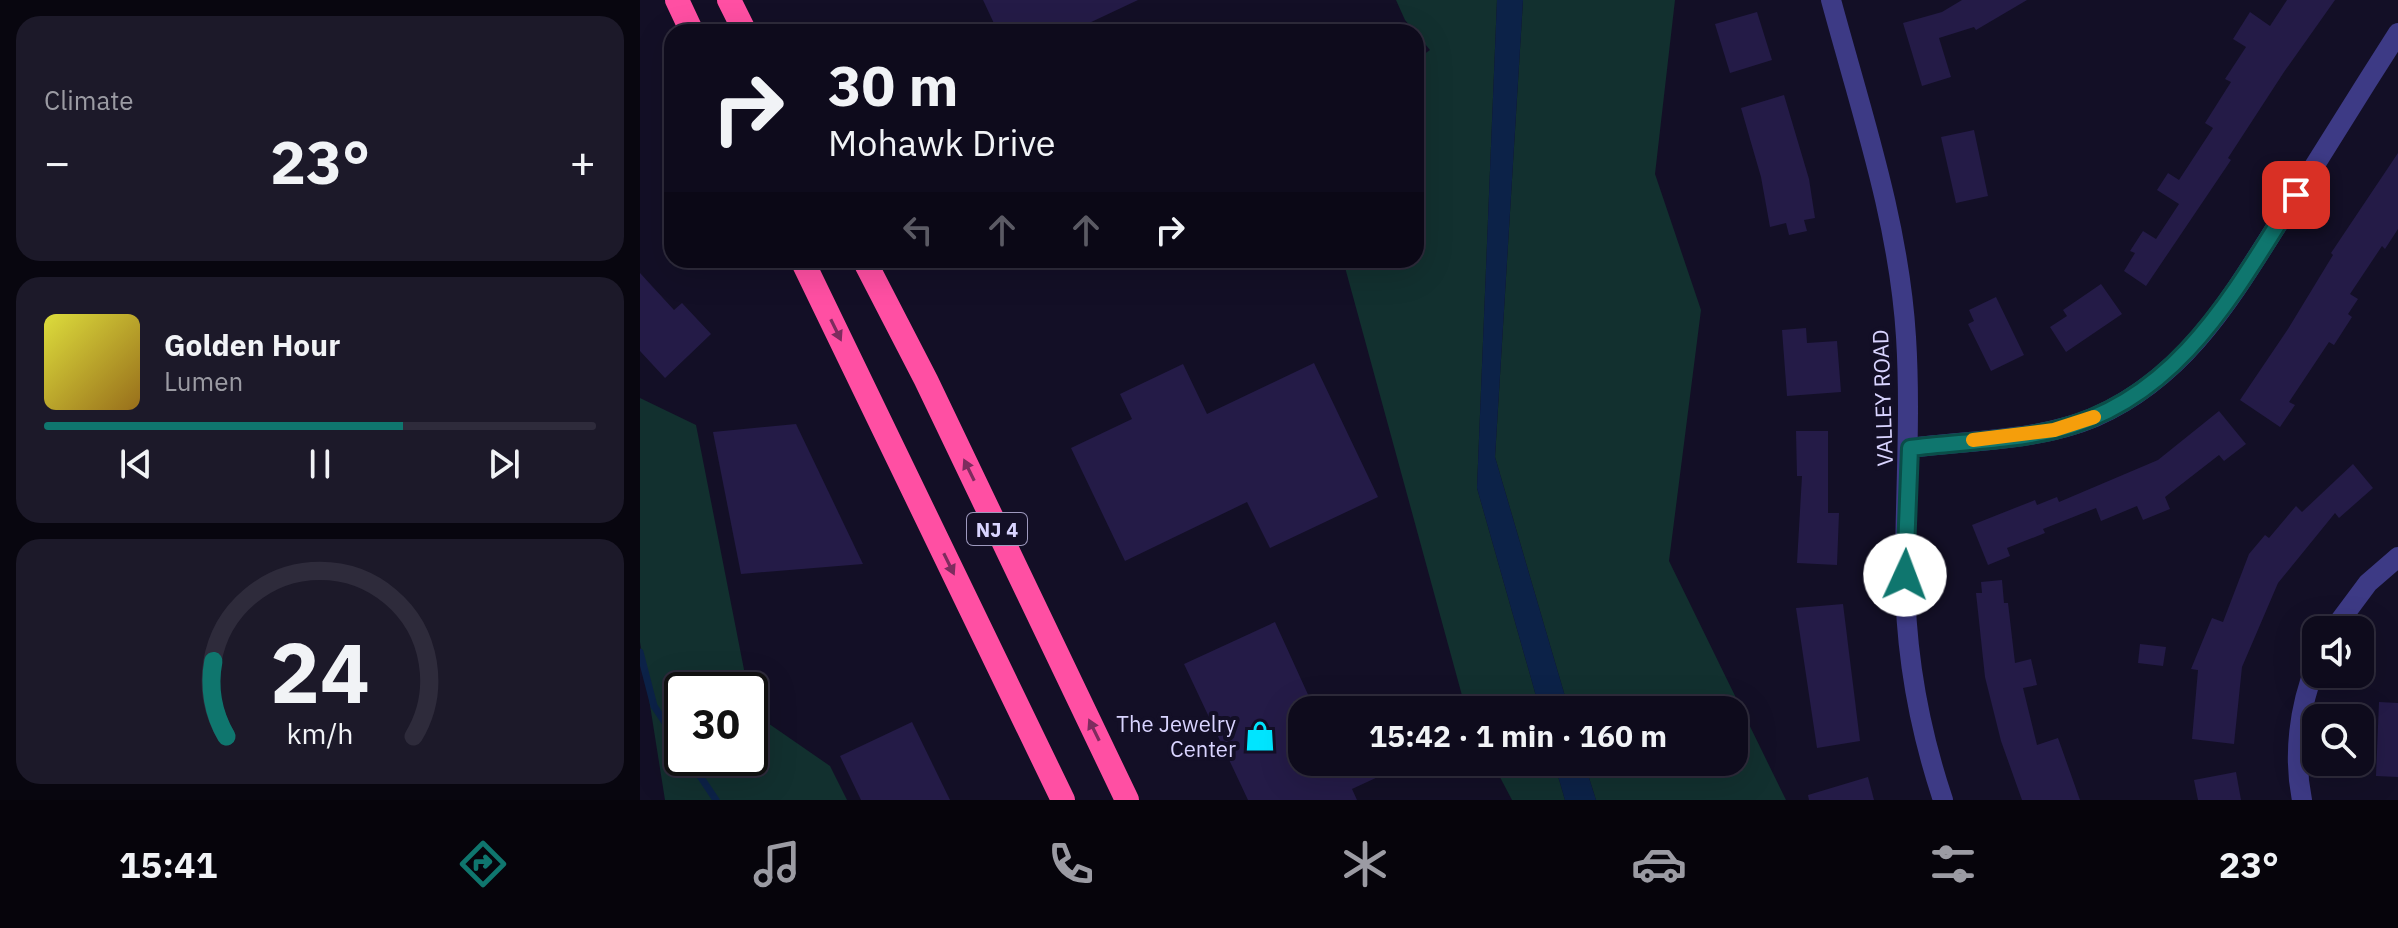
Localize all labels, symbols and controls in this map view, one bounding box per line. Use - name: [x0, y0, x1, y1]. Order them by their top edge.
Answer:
- text: 30 m: [828, 49, 958, 121]
- icon: right: [696, 56, 800, 160]
- text: Climate: [44, 83, 134, 117]
- text: Mohawk Drive: [828, 119, 1056, 166]
- text: 23°: [270, 122, 370, 201]
- text: −: [44, 133, 70, 190]
- text: +: [570, 133, 596, 190]
- pin: [2262, 161, 2330, 229]
- icon: arrive: [2274, 173, 2318, 217]
- icon: left: [896, 208, 940, 252]
- icon: ahead: [980, 208, 1024, 252]
- icon: ahead: [1064, 208, 1108, 252]
- icon: right: [1148, 208, 1192, 252]
- one-way arrow: [829, 319, 843, 342]
- text: Golden Hour: [164, 325, 340, 364]
- street label: VALLEY ROAD: [1865, 329, 1899, 467]
- text: Lumen: [164, 364, 243, 398]
- icon: previous: [114, 442, 158, 486]
- icon: pause: [298, 442, 342, 486]
- icon: next: [482, 442, 526, 486]
- one-way arrow: [962, 458, 976, 482]
- road number: NJ 4: [967, 513, 1027, 545]
- position arrow: [1863, 533, 1947, 617]
- one-way arrow: [942, 553, 956, 576]
- map controls: [2302, 616, 2374, 776]
- button: sound: [2302, 616, 2374, 688]
- text: 24: [270, 618, 370, 726]
- speed limit sign: 30: [664, 672, 768, 776]
- button: search: [2302, 704, 2374, 776]
- place label: The Jewelry Center: [1116, 709, 1236, 763]
- text: km/h: [286, 716, 354, 753]
- text: 15:42 · 1 min · 160 m: [1369, 716, 1667, 755]
- one-way arrow: [1087, 718, 1101, 741]
- shop icon: The Jewelry Center: [1243, 719, 1277, 753]
- icon: directions: [455, 836, 511, 892]
- icon: music: [749, 836, 805, 892]
- icon: phone: [1043, 836, 1099, 892]
- icon: climate: [1337, 836, 1393, 892]
- icon: car: [1631, 836, 1687, 892]
- icon: filters: [1925, 836, 1981, 892]
- text: 15:41: [119, 841, 217, 888]
- text: 23°: [2219, 841, 2279, 888]

